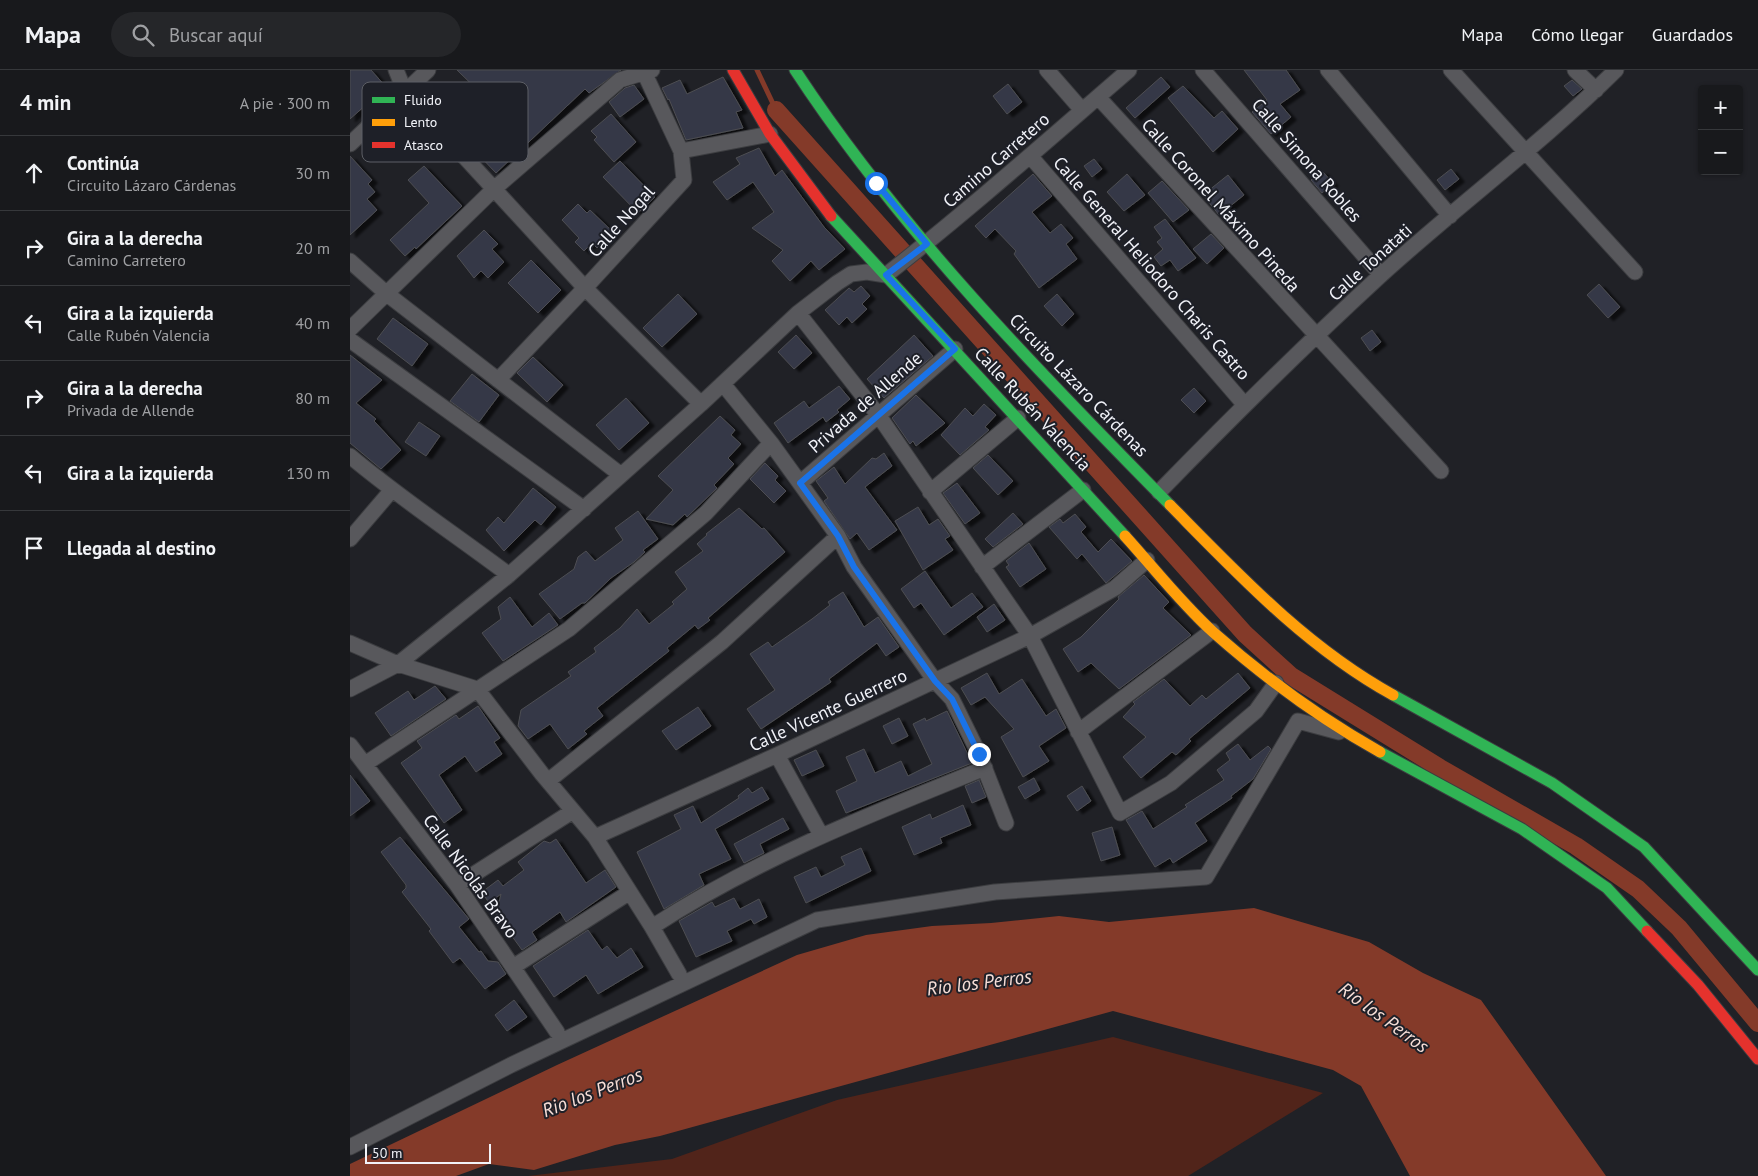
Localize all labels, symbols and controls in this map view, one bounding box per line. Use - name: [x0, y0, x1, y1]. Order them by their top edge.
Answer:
- search box: [111, 12, 461, 57]
- text: Mapa: [25, 19, 81, 50]
- icon: search: [129, 21, 157, 49]
- text: Buscar aquí: [169, 23, 263, 47]
- text: Mapa: [1461, 23, 1503, 46]
- text: Cómo llegar: [1531, 23, 1624, 46]
- text: Guardados: [1652, 23, 1733, 46]
- legend: [362, 82, 528, 162]
- map controls: [1698, 85, 1743, 175]
- button: +: [1698, 85, 1743, 130]
- text: 4 min: [20, 89, 71, 116]
- text: Fluido: [404, 91, 442, 109]
- text: A pie · 300 m: [240, 93, 330, 113]
- street label: Calle Simona Robles: [1247, 93, 1367, 227]
- street label: Camino Carretero: [938, 107, 1054, 213]
- text: Lento: [404, 113, 437, 131]
- street label: Calle Coronel Máximo Pineda: [1137, 113, 1305, 297]
- button: −: [1698, 130, 1743, 175]
- text: Atasco: [404, 136, 443, 154]
- text: Continúa: [67, 151, 139, 175]
- street label: Calle General Heliodoro Charis Castro: [1048, 151, 1256, 385]
- icon: ahead: [20, 159, 48, 187]
- text: 30 m: [295, 163, 330, 183]
- route start: [865, 172, 888, 195]
- text: Circuito Lázaro Cárdenas: [67, 175, 236, 195]
- street label: Calle Nogal: [583, 180, 660, 262]
- street label: Calle Tonatati: [1323, 218, 1417, 306]
- text: Gira a la derecha: [67, 226, 203, 250]
- icon: right: [20, 234, 48, 262]
- text: 20 m: [295, 238, 330, 258]
- text: Camino Carretero: [67, 250, 186, 270]
- text: Gira a la izquierda: [67, 301, 214, 325]
- street label: Circuito Lázaro Cárdenas: [1005, 308, 1153, 462]
- icon: left: [20, 309, 48, 337]
- text: 40 m: [295, 313, 330, 333]
- text: Calle Rubén Valencia: [67, 325, 210, 345]
- street label: Calle Rubén Valencia: [970, 342, 1096, 476]
- street label: Privada de Allende: [803, 346, 927, 458]
- text: Gira a la derecha: [67, 376, 203, 400]
- icon: right: [20, 384, 48, 412]
- text: 80 m: [295, 388, 330, 408]
- text: Privada de Allende: [67, 400, 194, 420]
- icon: left: [20, 459, 48, 487]
- text: Gira a la izquierda: [67, 461, 214, 485]
- text: 130 m: [287, 463, 330, 483]
- icon: arrive: [20, 534, 48, 562]
- text: Llegada al destino: [67, 536, 216, 560]
- street label: Calle Vicente Guerrero: [745, 663, 911, 757]
- route end: [968, 743, 991, 766]
- street label: Calle Nicolás Bravo: [418, 809, 524, 943]
- water label: Rio los Perros: [925, 964, 1033, 1000]
- water label: Rio los Perros: [1334, 976, 1434, 1058]
- water label: Rio los Perros: [538, 1062, 646, 1122]
- scale bar: [365, 1141, 491, 1164]
- text: 50 m: [372, 1144, 402, 1162]

